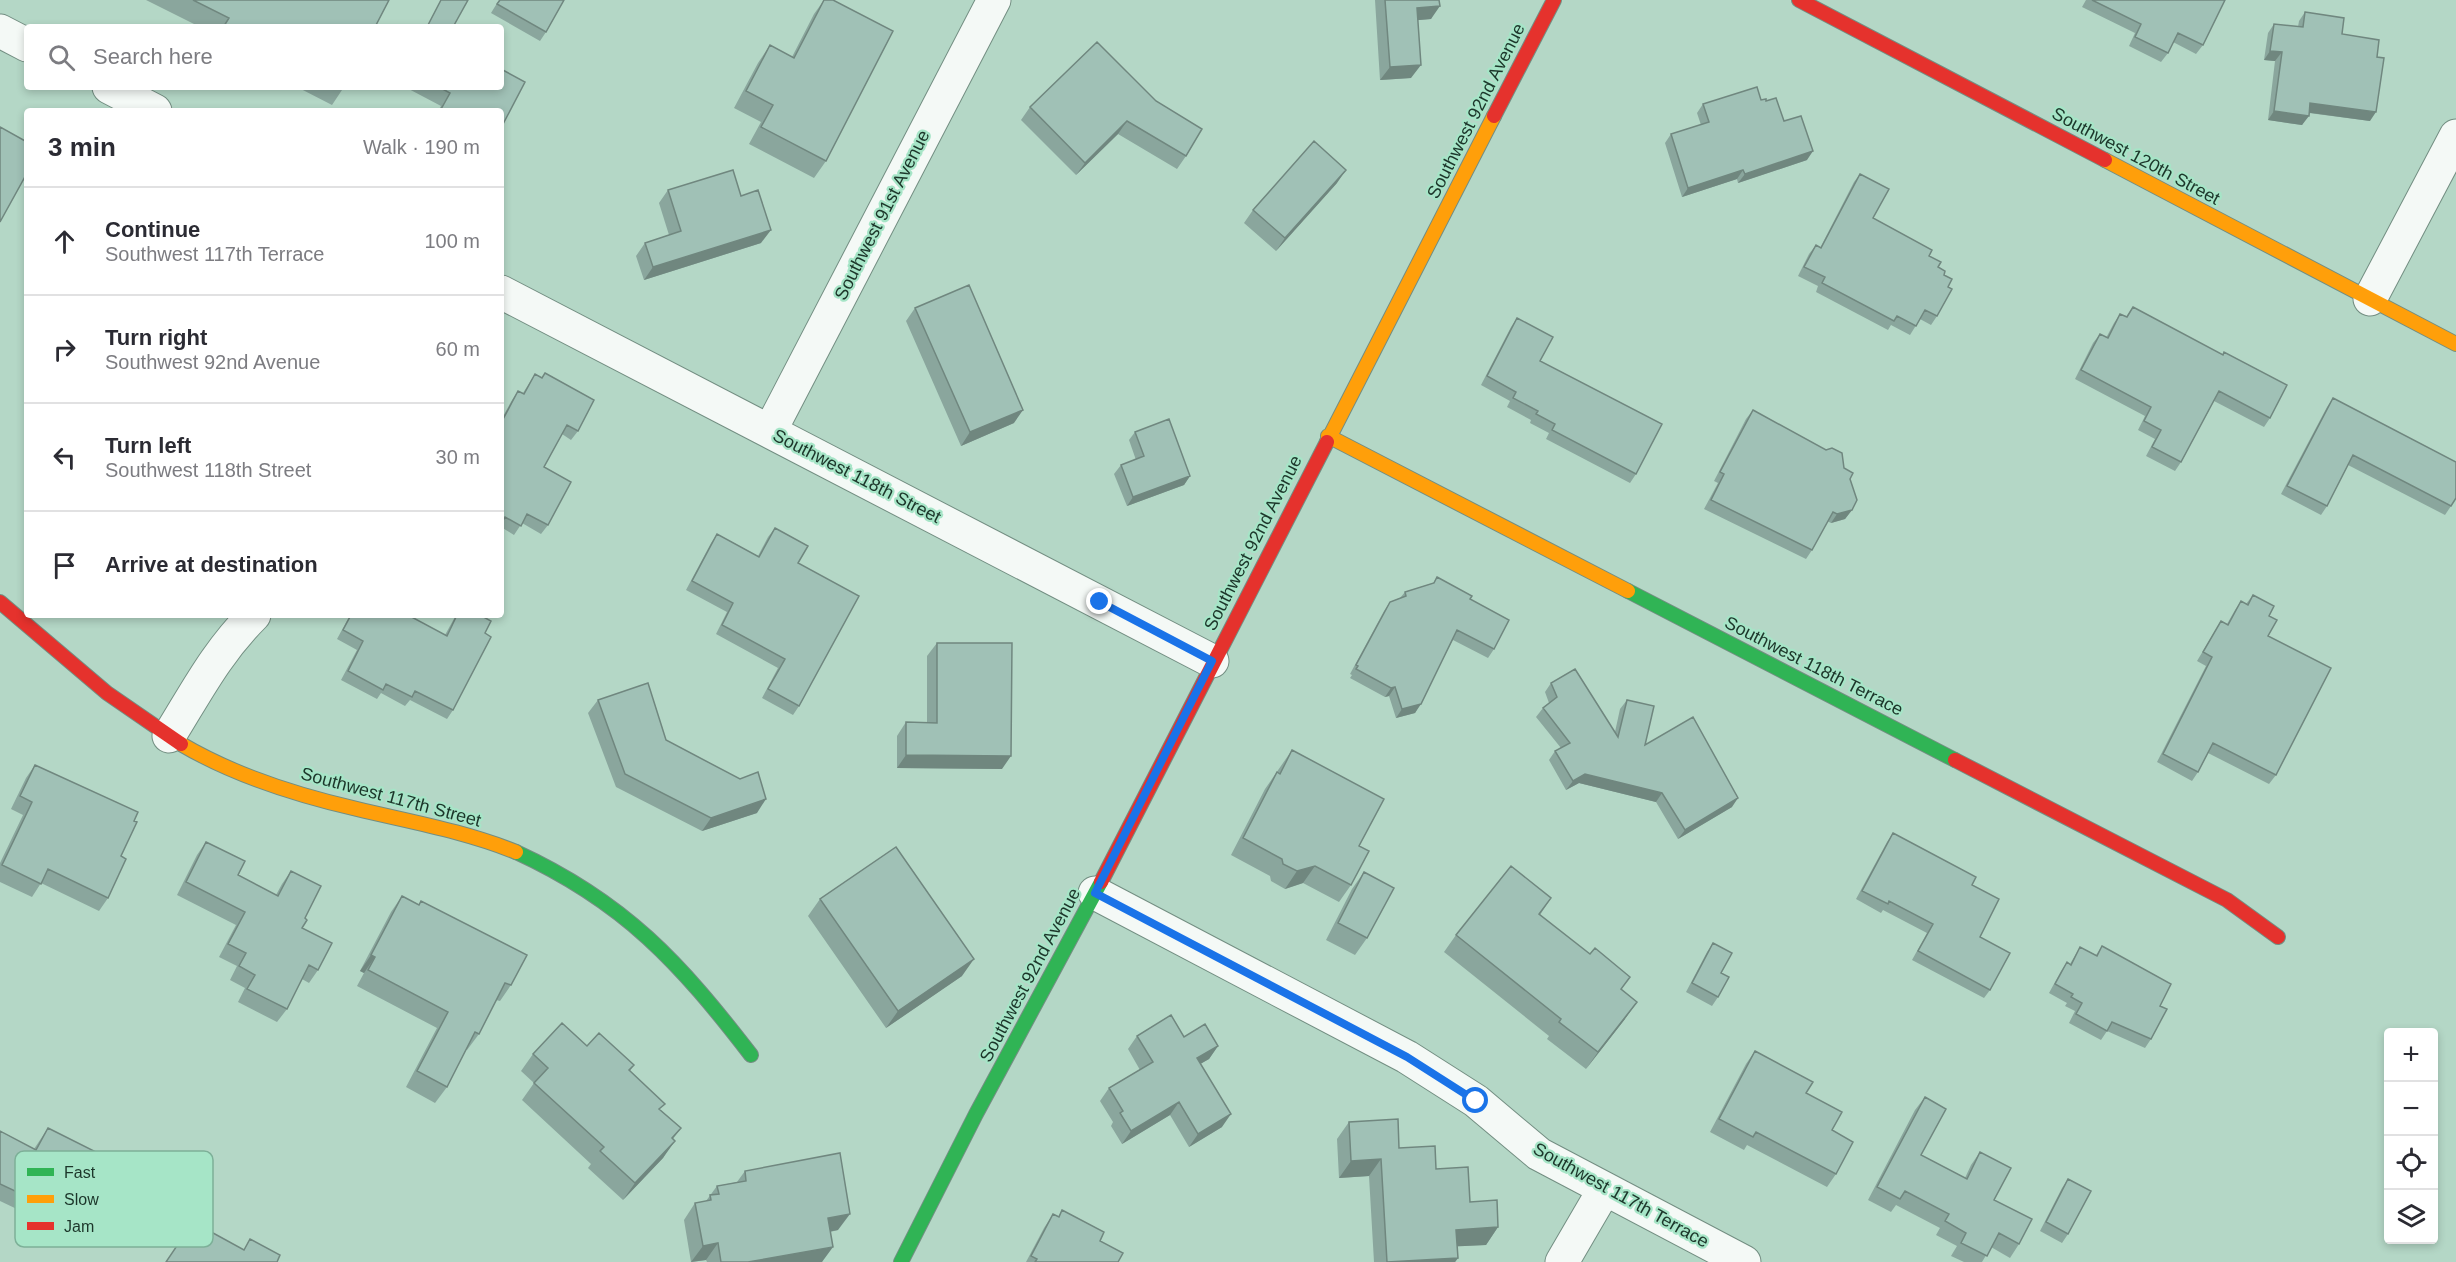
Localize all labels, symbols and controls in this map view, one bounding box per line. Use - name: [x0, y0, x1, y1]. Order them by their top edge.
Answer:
- street label: Southwest 92nd Avenue: [1423, 20, 1529, 202]
- search box: [24, 24, 504, 90]
- icon: search: [45, 41, 78, 74]
- text: Search here: [93, 44, 213, 69]
- street label: Southwest 120th Street: [2049, 103, 2223, 209]
- street label: Southwest 91st Avenue: [830, 127, 934, 303]
- text: 3 min: [48, 132, 116, 162]
- text: Walk · 190 m: [363, 136, 480, 158]
- text: Continue: [105, 217, 200, 242]
- icon: ahead: [48, 225, 81, 258]
- text: 100 m: [424, 230, 480, 252]
- text: Southwest 117th Terrace: [105, 243, 324, 265]
- text: Turn right: [105, 325, 207, 350]
- icon: right: [48, 333, 81, 366]
- text: 60 m: [436, 338, 480, 360]
- text: Southwest 92nd Avenue: [105, 351, 320, 373]
- street label: Southwest 118th Street: [770, 425, 944, 527]
- text: Turn left: [105, 433, 191, 458]
- icon: left: [48, 441, 81, 474]
- text: 30 m: [436, 446, 480, 468]
- street label: Southwest 92nd Avenue: [1200, 452, 1306, 634]
- text: Southwest 118th Street: [105, 459, 311, 481]
- icon: arrive: [48, 549, 81, 582]
- text: Arrive at destination: [105, 552, 318, 577]
- route end: [1086, 588, 1112, 614]
- street label: Southwest 118th Terrace: [1721, 612, 1907, 720]
- street label: Southwest 117th Street: [299, 763, 483, 831]
- street label: Southwest 92nd Avenue: [976, 885, 1084, 1065]
- map controls: [2384, 1028, 2438, 1244]
- button: +: [2384, 1028, 2438, 1082]
- button: −: [2384, 1082, 2438, 1136]
- route start: [1462, 1087, 1488, 1113]
- button: locate: [2384, 1136, 2438, 1190]
- street label: Southwest 117th Terrace: [1530, 1138, 1712, 1252]
- legend: [15, 1151, 213, 1247]
- text: Fast: [64, 1164, 96, 1181]
- button: layers: [2384, 1190, 2438, 1244]
- text: Slow: [64, 1191, 99, 1208]
- text: Jam: [64, 1218, 94, 1235]

